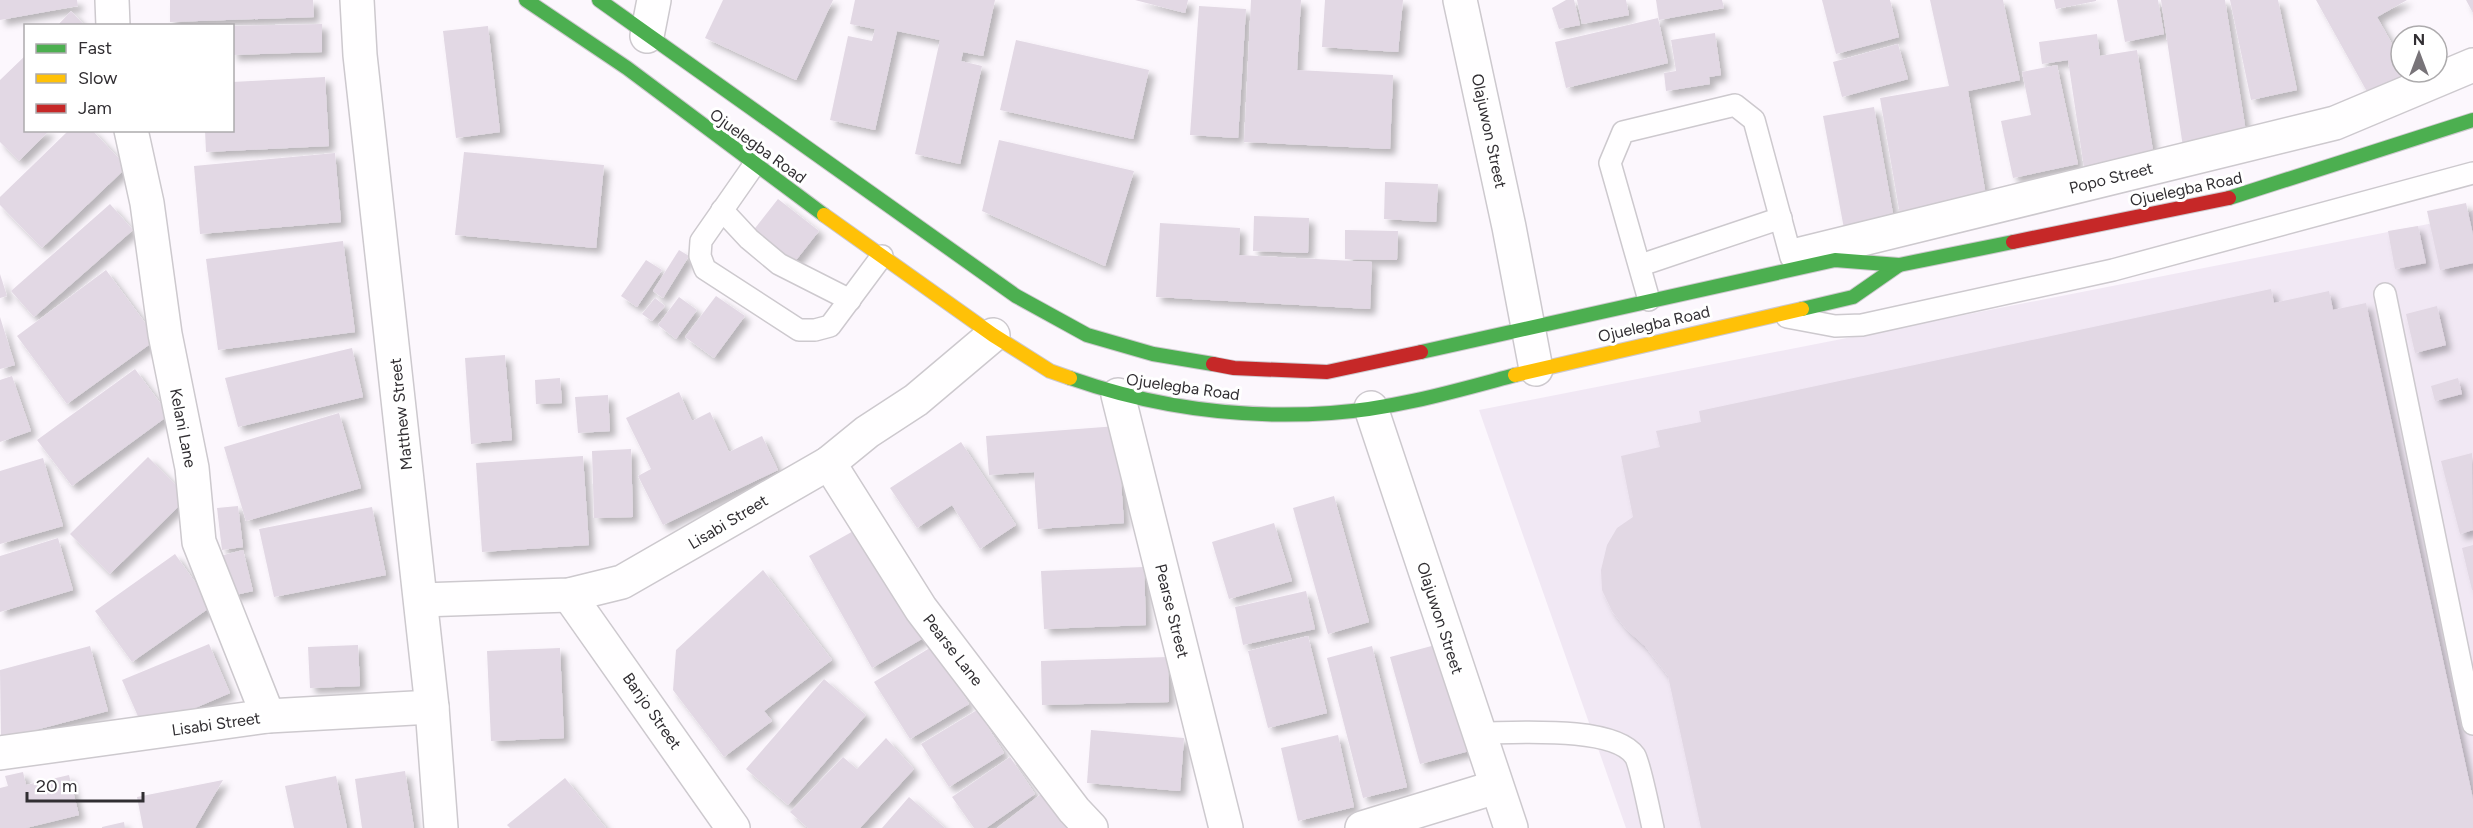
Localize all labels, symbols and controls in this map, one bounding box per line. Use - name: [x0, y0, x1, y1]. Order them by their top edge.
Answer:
- legend: [24, 24, 234, 132]
- north arrow: [2389, 24, 2449, 84]
- text: N: [2413, 30, 2425, 49]
- text: Fast: [78, 37, 112, 59]
- text: Slow: [78, 67, 117, 89]
- street label: Olajuwon Street: [1468, 72, 1510, 190]
- text: Jam: [78, 97, 112, 119]
- street label: Ojuelegba Road: [706, 105, 810, 187]
- street label: Popo Street: [2067, 158, 2155, 198]
- street label: Ojuelegba Road: [2128, 168, 2244, 210]
- street label: Ojuelegba Road: [1596, 302, 1712, 346]
- street label: Matthew Street: [386, 357, 416, 471]
- street label: Ojuelegba Road: [1125, 370, 1241, 404]
- street label: Kelani Lane: [166, 387, 200, 470]
- street label: Lisabi Street: [685, 491, 771, 553]
- street label: Olajuwon Street: [1413, 560, 1467, 676]
- street label: Pearse Street: [1151, 562, 1193, 660]
- street label: Pearse Lane: [919, 610, 987, 690]
- street label: Banjo Street: [619, 669, 685, 753]
- street label: Lisabi Street: [170, 708, 262, 740]
- scale bar: [27, 765, 142, 803]
- text: 20 m: [36, 775, 77, 797]

